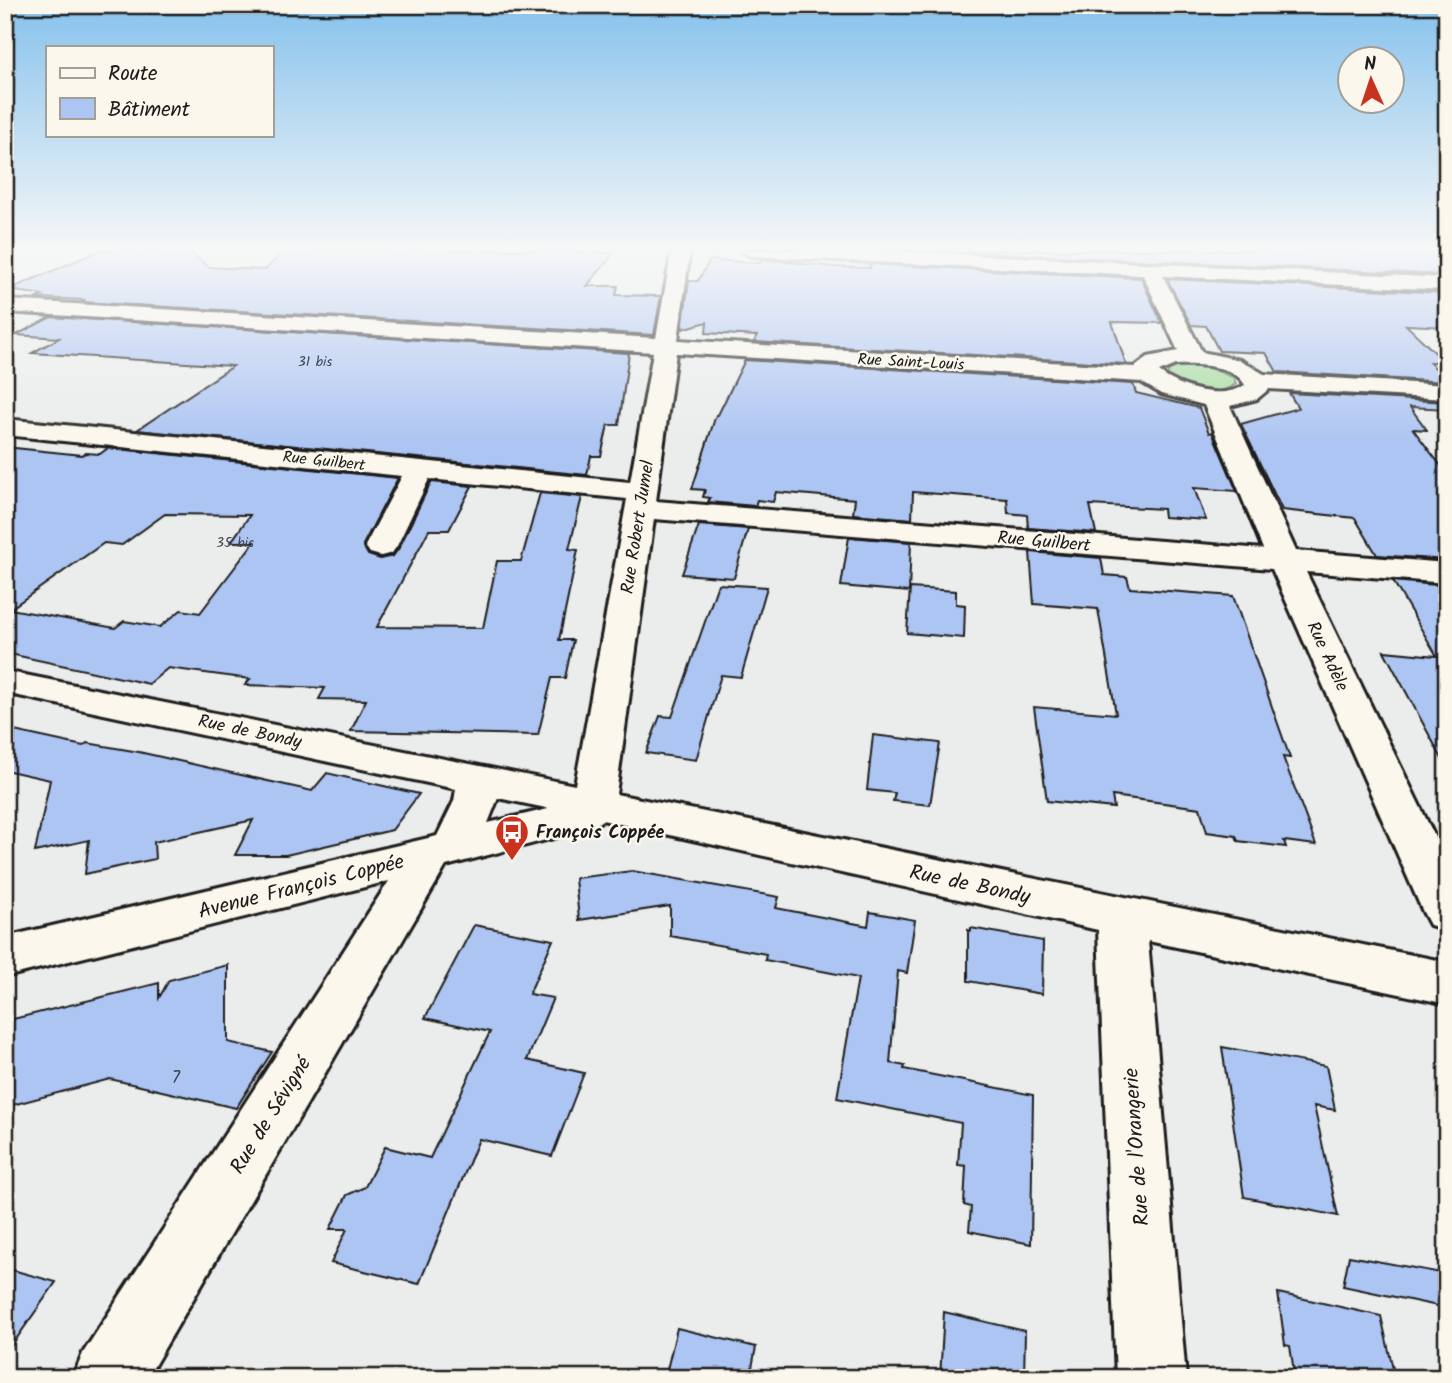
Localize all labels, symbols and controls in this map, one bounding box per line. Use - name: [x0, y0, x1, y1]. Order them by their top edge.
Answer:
- legend: [46, 46, 273, 136]
- north arrow: [1336, 46, 1406, 116]
- text: N: [1363, 50, 1377, 80]
- text: Route: [108, 58, 158, 91]
- text: Bâtiment: [108, 94, 191, 127]
- street label: Rue Saint-Louis: [857, 347, 965, 378]
- house number: 31 bis: [298, 351, 332, 373]
- street label: Rue Guilbert: [281, 445, 367, 478]
- street label: Rue Robert Jumel: [614, 458, 663, 596]
- street label: Rue Guilbert: [996, 524, 1093, 561]
- house number: 35 bis: [216, 532, 254, 554]
- street label: Rue Adèle: [1298, 617, 1356, 697]
- street label: Rue de Bondy: [195, 707, 305, 758]
- bus stop icon: François Coppée: [493, 813, 531, 862]
- place label: François Coppée: [536, 819, 664, 848]
- street label: Avenue François Coppée: [195, 846, 408, 929]
- street label: Rue de Bondy: [906, 857, 1033, 914]
- street label: Rue de Sévigné: [222, 1050, 321, 1181]
- house number: 7: [172, 1064, 181, 1093]
- street label: Rue de l'Orangerie: [1115, 1066, 1159, 1227]

